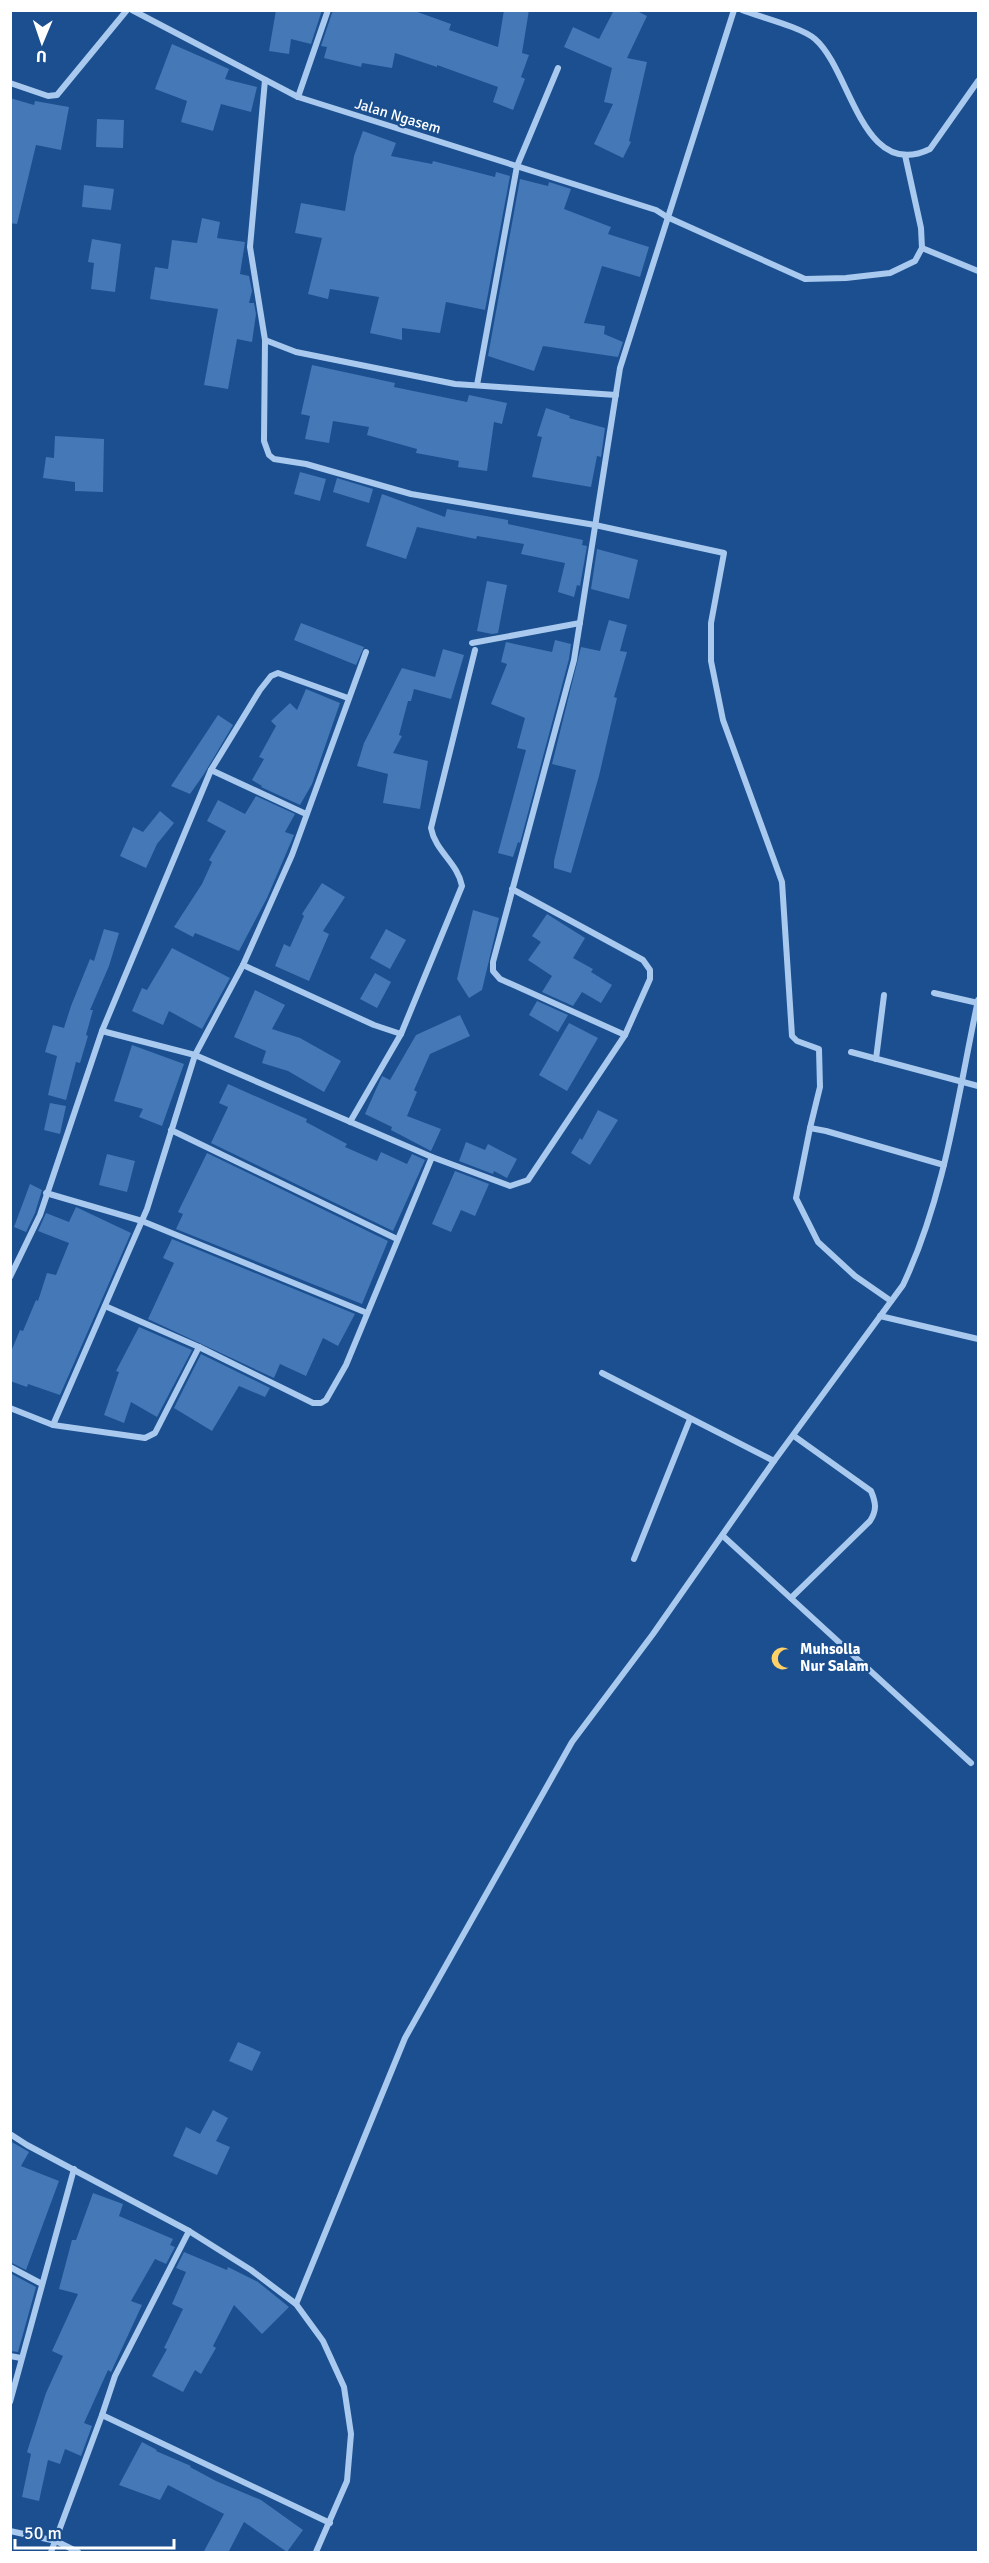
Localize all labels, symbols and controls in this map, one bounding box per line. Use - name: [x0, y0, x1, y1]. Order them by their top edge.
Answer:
- north arrow: [12, 12, 72, 72]
- text: U: [36, 46, 47, 66]
- street label: Jalan Ngasem: [353, 94, 443, 138]
- place label: Muhsolla Nur Salam: [800, 1640, 869, 1675]
- mosque icon: Muhsolla Nur Salam: [769, 1645, 795, 1671]
- scale bar: [15, 2512, 174, 2550]
- text: 50 m: [24, 2522, 62, 2544]

